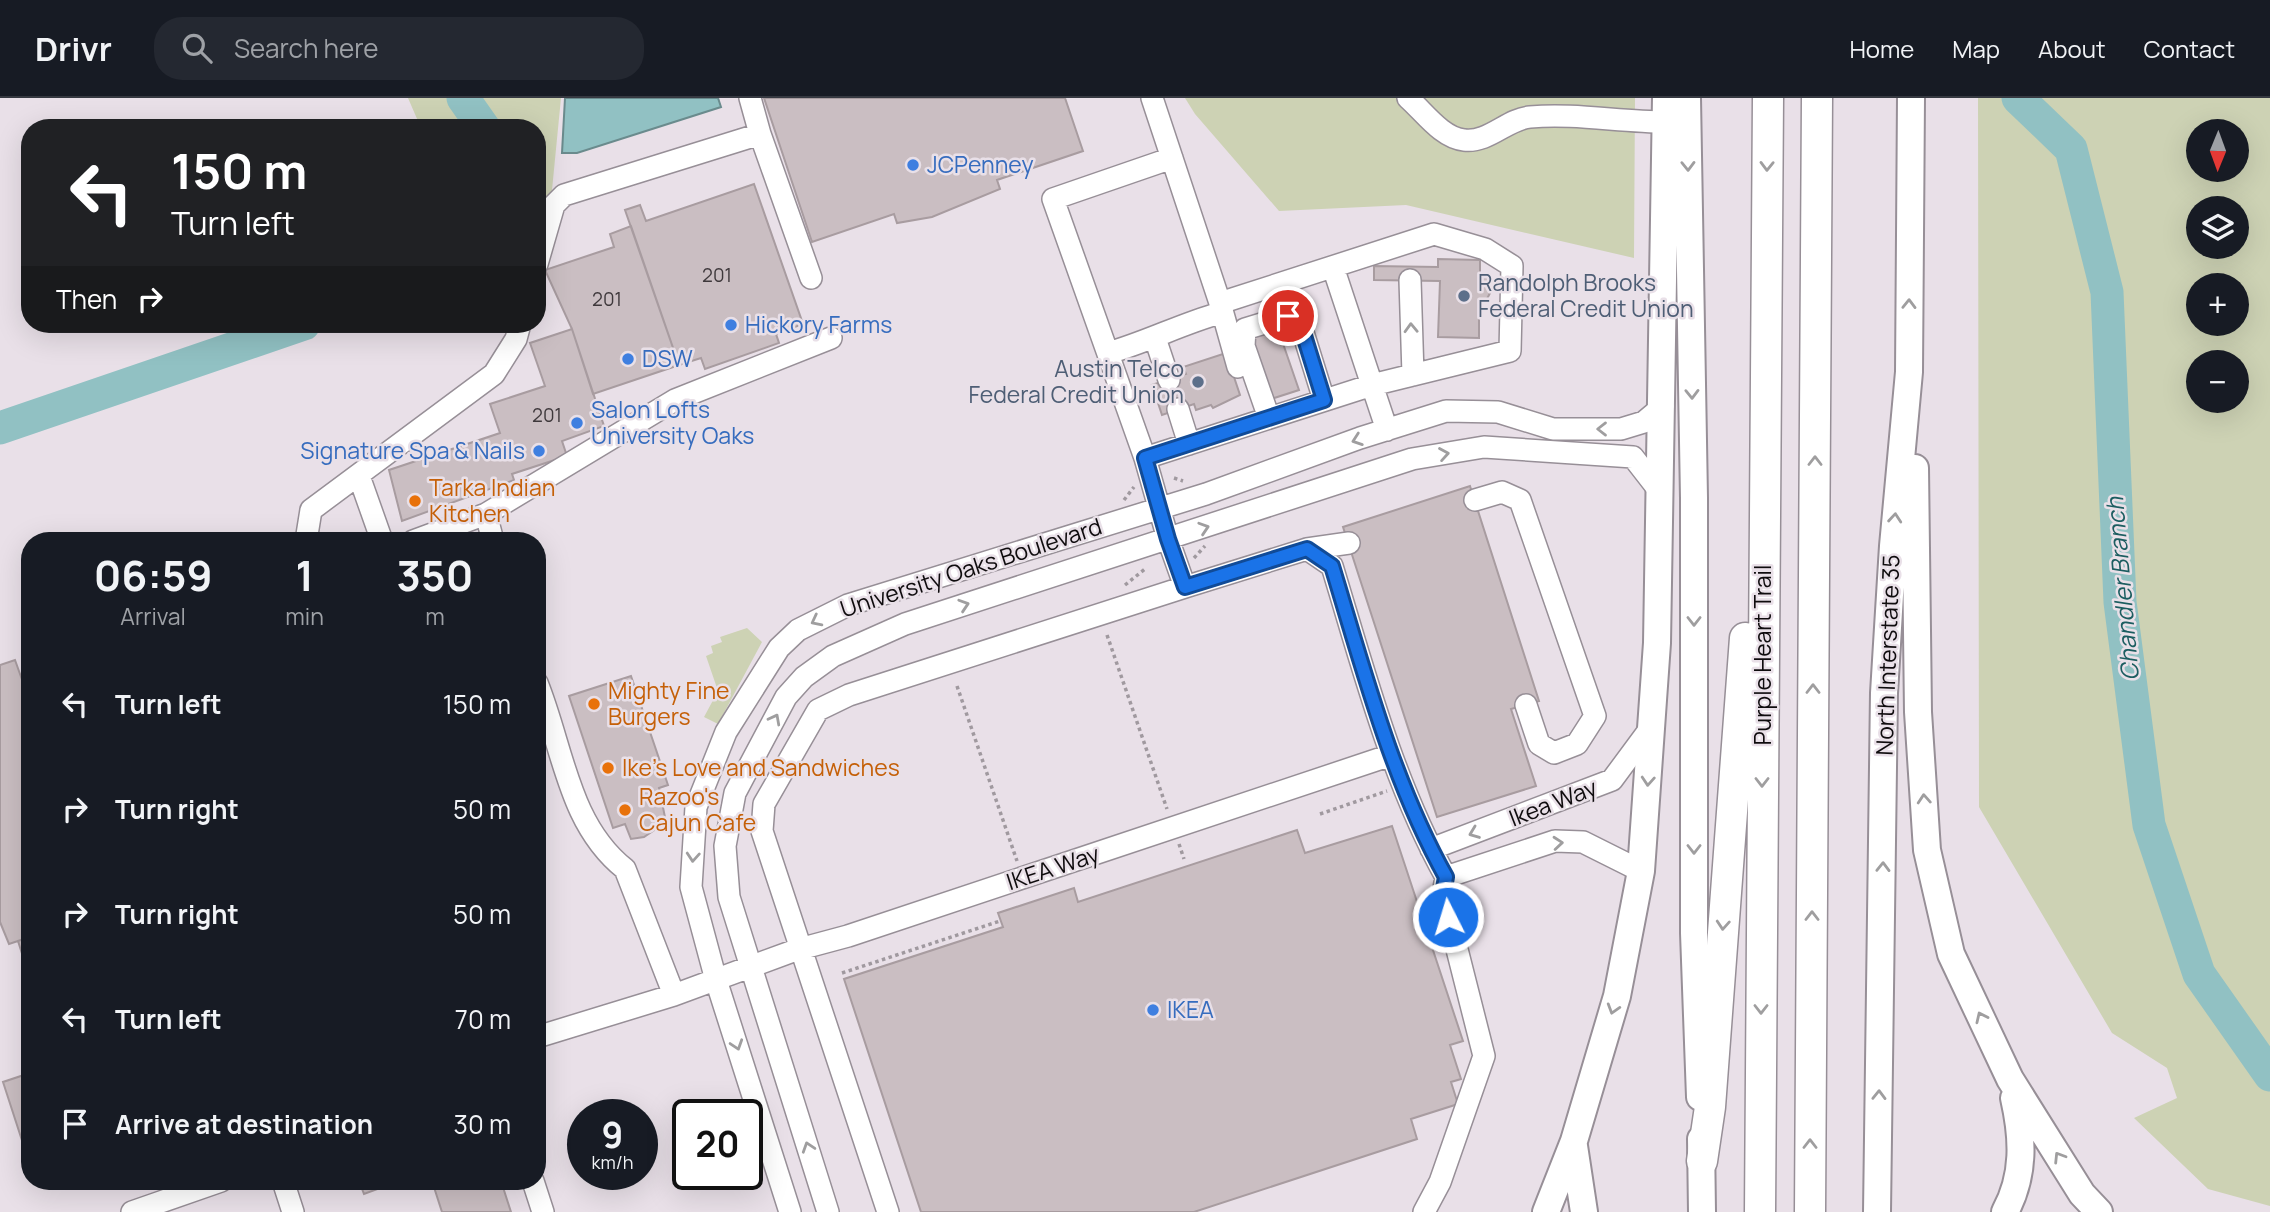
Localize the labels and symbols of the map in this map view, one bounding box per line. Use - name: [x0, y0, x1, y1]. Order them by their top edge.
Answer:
- north arrow: [2186, 119, 2249, 182]
- place label: JCPenney: [927, 148, 1034, 180]
- marker: JCPenney: [905, 157, 921, 173]
- one-way arrow: [1680, 161, 1696, 172]
- one-way arrow: [1759, 161, 1775, 172]
- house number: 201: [702, 262, 732, 288]
- place label: Randolph Brooks Federal Credit Union: [1478, 266, 1694, 324]
- house number: 201: [592, 286, 622, 312]
- pin: [1258, 286, 1318, 346]
- marker: Randolph Brooks Federal Credit Union: [1456, 288, 1472, 304]
- one-way arrow: [1901, 298, 1917, 308]
- place label: Hickory Farms: [745, 308, 892, 340]
- marker: Hickory Farms: [723, 317, 739, 333]
- one-way arrow: [1404, 322, 1419, 333]
- place label: DSW: [642, 342, 693, 374]
- marker: DSW: [620, 351, 636, 367]
- place label: Austin Telco Federal Credit Union: [968, 352, 1184, 410]
- marker: Austin Telco Federal Credit Union: [1190, 374, 1206, 390]
- one-way arrow: [1684, 389, 1700, 399]
- place label: Salon Lofts University Oaks: [591, 393, 754, 451]
- house number: 201: [532, 402, 562, 428]
- marker: Salon Lofts University Oaks: [569, 415, 585, 431]
- one-way arrow: [1596, 421, 1607, 437]
- one-way arrow: [1351, 432, 1363, 446]
- place label: Signature Spa & Nails: [300, 434, 525, 466]
- marker: Signature Spa & Nails: [531, 443, 547, 459]
- one-way arrow: [1438, 447, 1450, 462]
- one-way arrow: [1807, 456, 1822, 467]
- place label: Tarka Indian Kitchen: [429, 471, 555, 529]
- marker: Tarka Indian Kitchen: [407, 493, 423, 509]
- water label: Chandler Branch: [2097, 495, 2146, 682]
- street label: University Oaks Boulevard: [836, 510, 1106, 624]
- one-way arrow: [1887, 512, 1902, 523]
- one-way arrow: [1197, 522, 1209, 536]
- street label: North Interstate 35: [1868, 554, 1906, 756]
- street label: Purple Heart Trail: [1746, 565, 1778, 745]
- one-way arrow: [957, 599, 969, 613]
- one-way arrow: [811, 613, 823, 626]
- one-way arrow: [1686, 616, 1702, 627]
- place label: Mighty Fine Burgers: [608, 674, 730, 732]
- one-way arrow: [1805, 683, 1821, 694]
- marker: Mighty Fine Burgers: [586, 696, 602, 712]
- one-way arrow: [767, 713, 780, 726]
- place label: Ike's Love and Sandwiches: [622, 751, 900, 783]
- marker: Ike's Love and Sandwiches: [600, 760, 616, 776]
- street label: Ikea Way: [1504, 771, 1601, 833]
- one-way arrow: [1641, 776, 1656, 787]
- one-way arrow: [1754, 777, 1770, 787]
- place label: Razoo's Cajun Cafe: [639, 780, 756, 838]
- one-way arrow: [1916, 794, 1931, 805]
- marker: Razoo's Cajun Cafe: [617, 802, 633, 818]
- one-way arrow: [1468, 824, 1480, 838]
- one-way arrow: [1553, 836, 1564, 851]
- street label: IKEA Way: [1002, 837, 1103, 897]
- one-way arrow: [1686, 844, 1702, 854]
- one-way arrow: [686, 852, 701, 863]
- one-way arrow: [1875, 862, 1891, 872]
- position arrow: [1411, 880, 1485, 954]
- one-way arrow: [1804, 911, 1820, 921]
- one-way arrow: [1716, 920, 1731, 931]
- place label: IKEA: [1167, 993, 1214, 1025]
- marker: IKEA: [1145, 1002, 1161, 1018]
- one-way arrow: [1607, 1002, 1622, 1014]
- one-way arrow: [1753, 1004, 1769, 1015]
- one-way arrow: [1975, 1012, 1989, 1024]
- one-way arrow: [729, 1039, 743, 1051]
- one-way arrow: [1871, 1089, 1887, 1100]
- speed limit sign: 20: [672, 1099, 763, 1190]
- one-way arrow: [1802, 1138, 1818, 1149]
- one-way arrow: [801, 1141, 816, 1153]
- one-way arrow: [2054, 1152, 2067, 1165]

